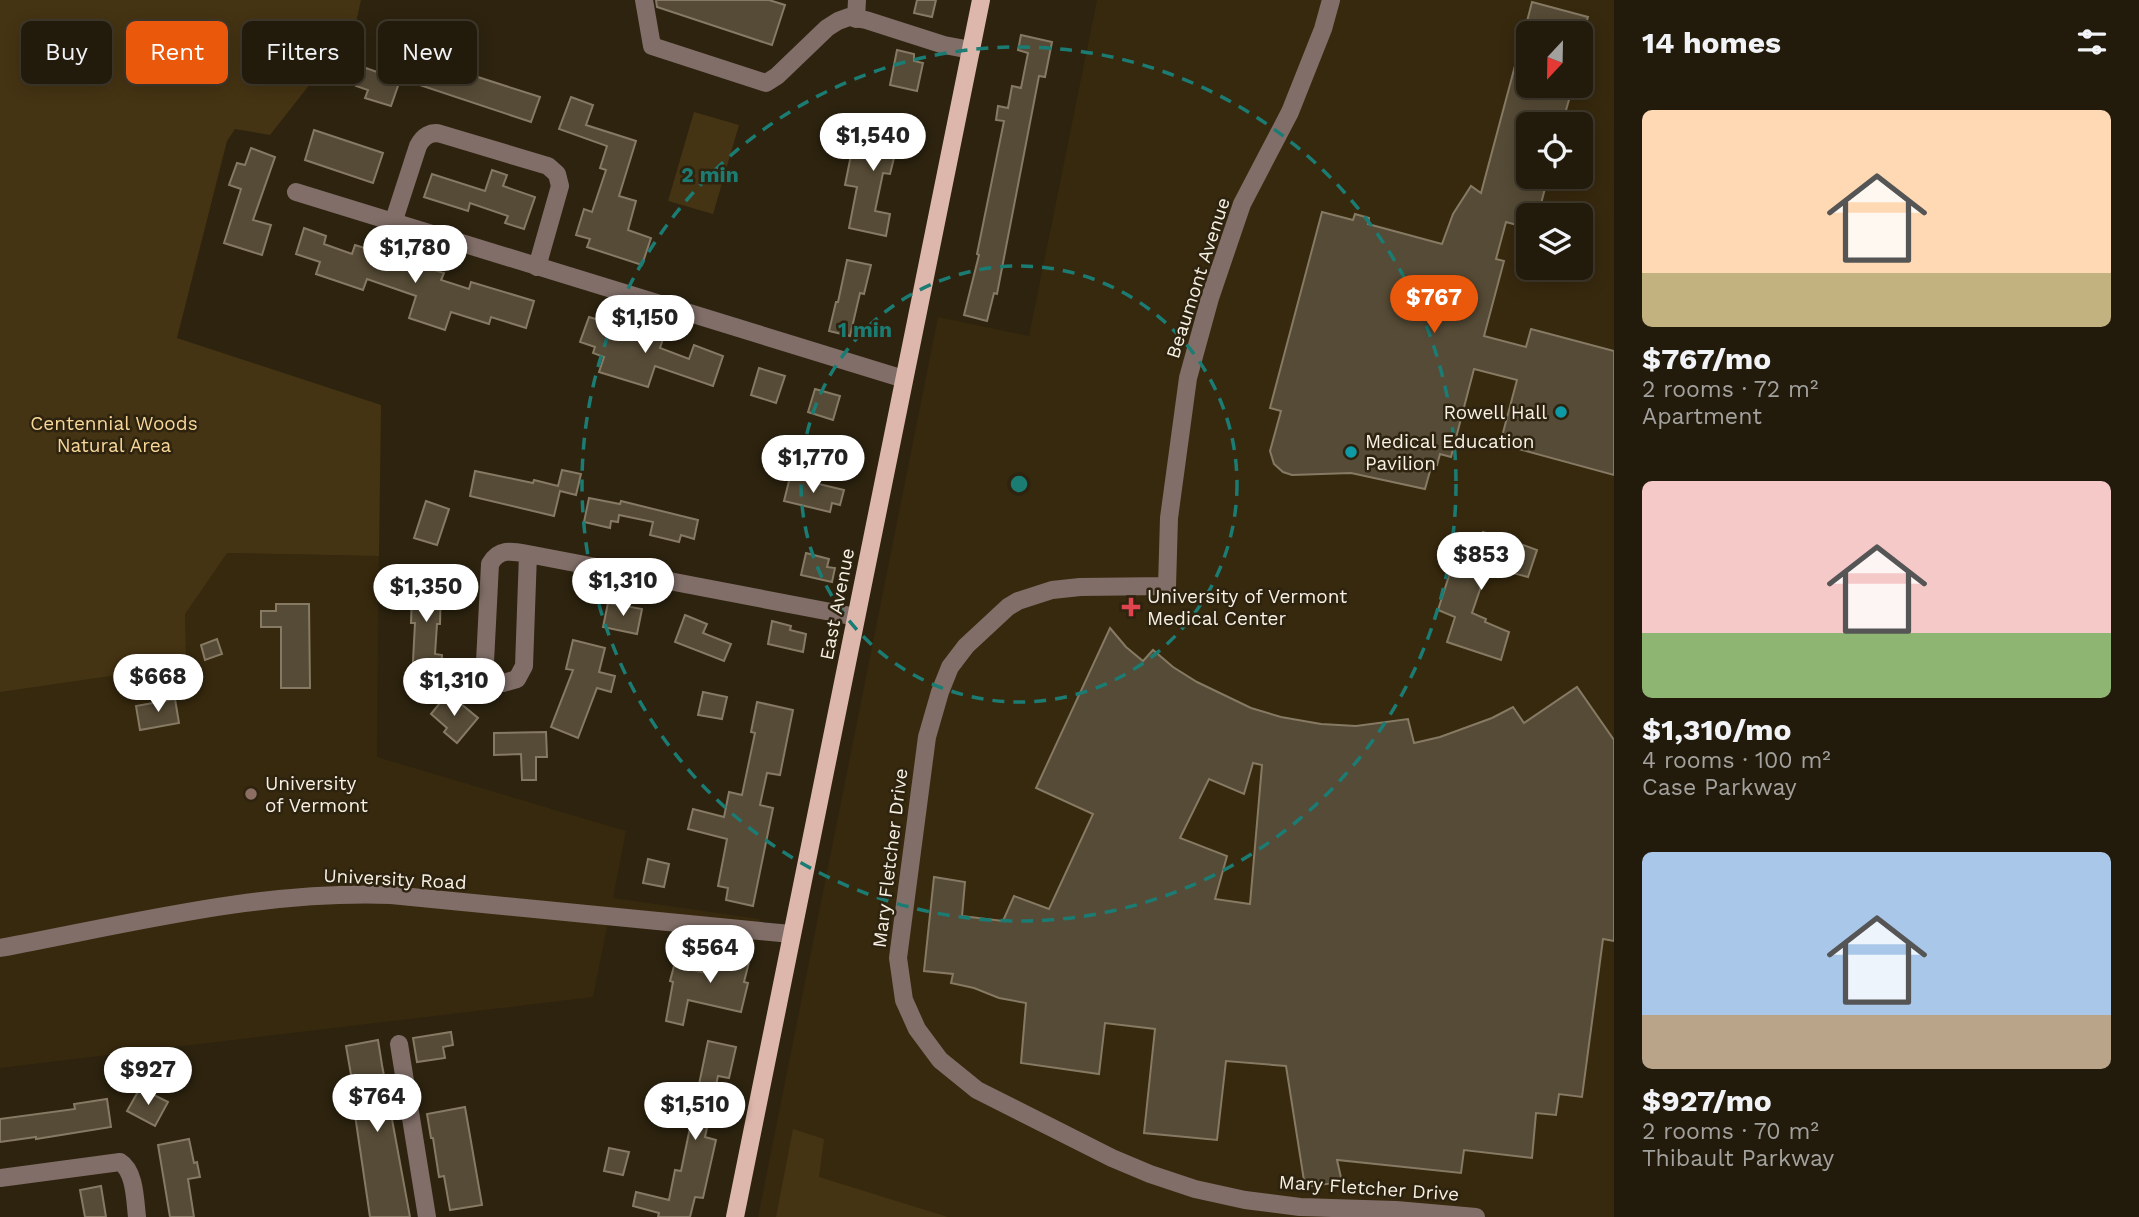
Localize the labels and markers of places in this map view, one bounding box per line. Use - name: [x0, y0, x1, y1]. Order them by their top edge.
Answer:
- pin: $1,540: [816, 114, 930, 173]
- pin: $1,780: [358, 226, 472, 285]
- pin: $767: [1393, 276, 1475, 335]
- pin: $1,150: [588, 296, 702, 355]
- place label: Rowell Hall: [1443, 401, 1547, 424]
- marker: Rowell Hall: [1553, 404, 1569, 420]
- place label: Medical Education Pavilion: [1365, 430, 1535, 475]
- pin: $1,770: [756, 435, 870, 495]
- marker: Medical Education Pavilion: [1343, 444, 1359, 460]
- centre of rings: [1007, 472, 1031, 496]
- pin: $853: [1440, 532, 1522, 592]
- pin: $1,310: [566, 558, 680, 618]
- pin: $1,350: [369, 564, 483, 624]
- place label: University of Vermont Medical Center: [1147, 585, 1347, 630]
- marker: University of Vermont Medical Center: [1121, 597, 1141, 617]
- pin: $668: [117, 654, 199, 714]
- pin: $1,310: [397, 658, 511, 718]
- place label: University of Vermont: [265, 772, 368, 817]
- marker: University of Vermont: [243, 786, 259, 802]
- pin: $564: [669, 926, 751, 985]
- pin: $927: [107, 1048, 189, 1107]
- pin: $764: [336, 1074, 418, 1134]
- pin: $1,510: [638, 1082, 752, 1142]

